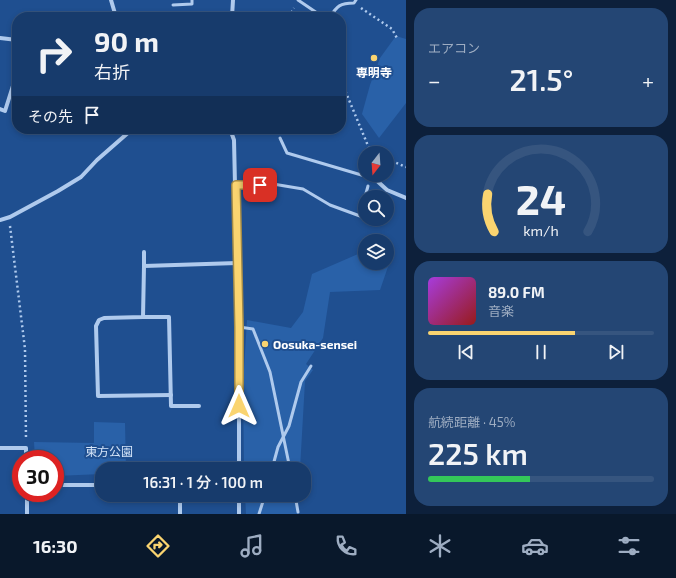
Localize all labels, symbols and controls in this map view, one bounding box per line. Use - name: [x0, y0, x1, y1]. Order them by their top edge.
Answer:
- text: 90 m: [94, 24, 159, 58]
- icon: right: [28, 28, 80, 80]
- text: エアコン: [428, 40, 480, 56]
- marker: 専明寺: [369, 53, 379, 63]
- text: 右折: [94, 61, 130, 83]
- text: 21.5°: [509, 61, 573, 97]
- place label: 専明寺: [356, 65, 392, 79]
- text: −: [428, 67, 441, 93]
- text: +: [642, 67, 654, 93]
- icon: arrive: [81, 104, 103, 126]
- text: その先: [28, 107, 73, 125]
- north arrow: [358, 146, 394, 182]
- map controls: [358, 146, 394, 270]
- pin: [243, 168, 277, 202]
- text: 24: [516, 173, 566, 223]
- icon: arrive: [249, 174, 271, 196]
- button: search: [358, 190, 394, 226]
- text: km/h: [523, 221, 559, 238]
- button: layers: [358, 234, 394, 270]
- text: 89.0 FM: [488, 283, 545, 301]
- text: 音楽: [488, 303, 514, 319]
- place label: Oosuka-sensei: [273, 337, 357, 351]
- marker: Oosuka-sensei: [260, 339, 270, 349]
- icon: previous: [455, 341, 477, 363]
- icon: pause: [530, 341, 552, 363]
- icon: next: [605, 341, 627, 363]
- position arrow: [218, 385, 260, 427]
- text: 航続距離 · 45%: [428, 414, 515, 430]
- text: 225 km: [428, 435, 528, 471]
- park label: 東方公園: [85, 444, 133, 458]
- speed limit sign: 30: [12, 450, 64, 502]
- text: 16:31 · 1 分 · 100 m: [143, 473, 263, 491]
- icon: directions: [144, 532, 172, 560]
- icon: music: [238, 532, 266, 560]
- icon: phone: [332, 532, 360, 560]
- icon: climate: [426, 532, 454, 560]
- icon: car: [521, 532, 549, 560]
- icon: filters: [615, 532, 643, 560]
- text: 16:30: [33, 535, 78, 557]

